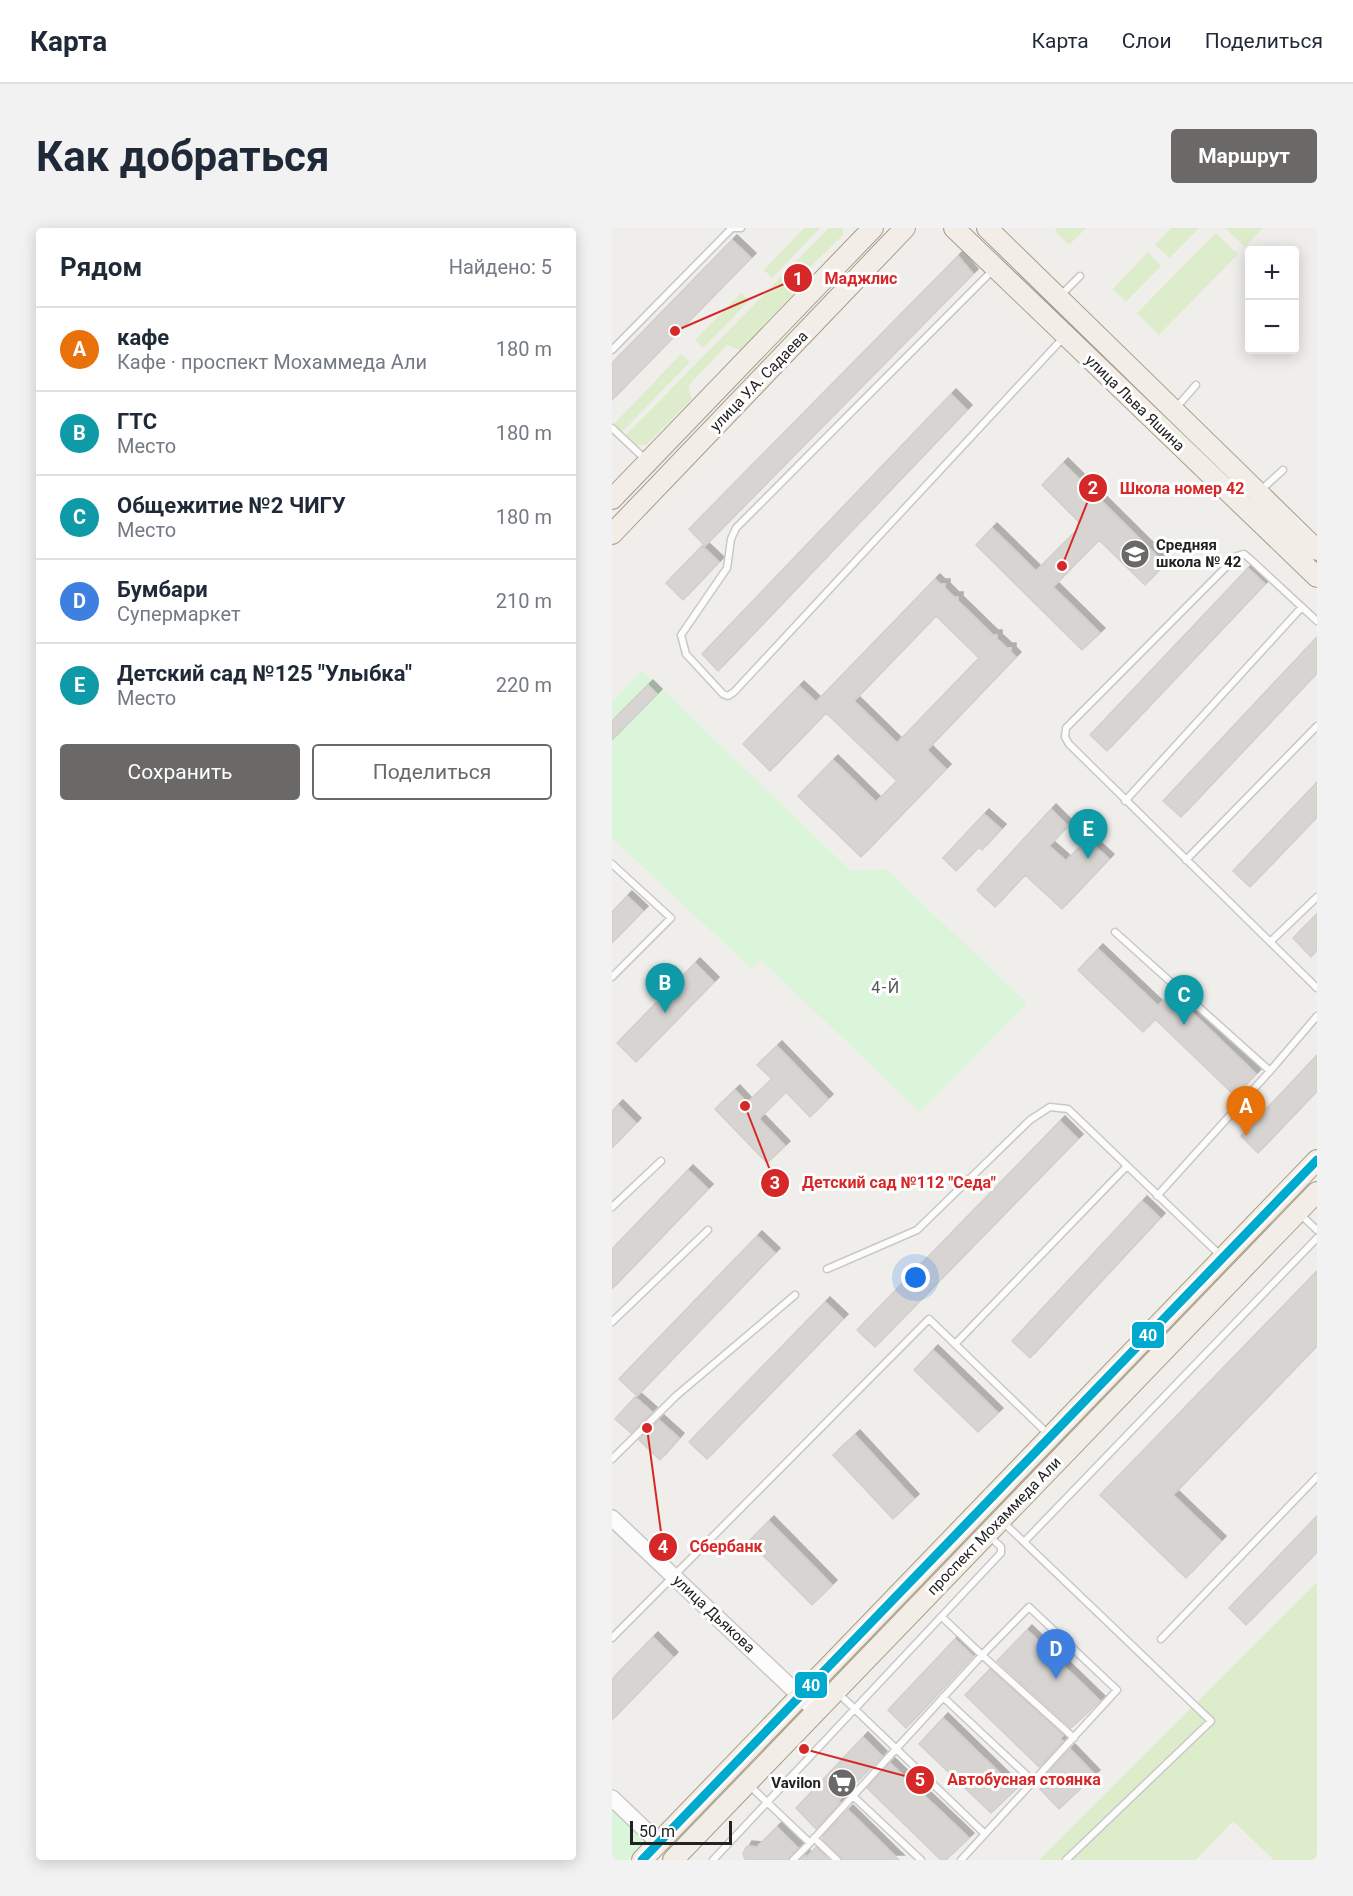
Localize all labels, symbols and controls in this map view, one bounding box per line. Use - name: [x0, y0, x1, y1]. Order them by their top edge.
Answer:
- text: Карта: [30, 25, 107, 58]
- text: Карта: [1032, 29, 1089, 53]
- text: Слои: [1122, 29, 1172, 53]
- text: Поделиться: [1205, 29, 1323, 53]
- button: Маршрут: [1171, 129, 1317, 183]
- text: Как добраться: [36, 132, 330, 181]
- map controls: [1245, 246, 1299, 354]
- button: +: [1245, 246, 1299, 300]
- text: Рядом: [60, 252, 142, 282]
- text: Найдено: 5: [449, 255, 552, 279]
- callout: Маджлис: [783, 261, 910, 295]
- text: 1: [793, 268, 803, 289]
- text: Маджлис: [825, 269, 897, 288]
- button: −: [1245, 300, 1299, 354]
- text: кафе: [117, 325, 169, 350]
- street label: улица У.А. Садаева: [706, 327, 812, 435]
- text: A: [73, 337, 86, 361]
- text: 180 m: [496, 337, 552, 361]
- text: Кафе · проспект Мохаммеда Али: [117, 350, 427, 374]
- street label: улица Льва Яшина: [1082, 351, 1188, 455]
- text: ГТС: [117, 409, 157, 434]
- text: B: [73, 421, 86, 445]
- text: 180 m: [496, 421, 552, 445]
- text: Место: [117, 434, 176, 458]
- callout: Школа номер 42: [1078, 471, 1257, 505]
- text: 2: [1088, 477, 1098, 498]
- text: Школа номер 42: [1120, 479, 1244, 498]
- text: Общежитие №2 ЧИГУ: [117, 493, 346, 518]
- text: C: [73, 505, 86, 529]
- text: 180 m: [496, 505, 552, 529]
- text: Место: [117, 518, 176, 542]
- place label: Средняя школа № 42: [1156, 536, 1242, 571]
- school or university icon: Средняя школа № 42: [1119, 538, 1151, 570]
- text: Бумбари: [117, 577, 208, 602]
- text: D: [73, 589, 86, 613]
- text: 210 m: [496, 589, 552, 613]
- text: Супермаркет: [117, 602, 241, 626]
- text: Детский сад №125 "Улыбка": [117, 661, 412, 686]
- text: E: [74, 673, 85, 697]
- text: 220 m: [496, 673, 552, 697]
- text: Место: [117, 686, 176, 710]
- button: Сохранить: [60, 744, 300, 800]
- button: Поделиться: [312, 744, 552, 800]
- pin: E: [1068, 810, 1108, 859]
- pin: B: [646, 964, 684, 1013]
- pin: C: [1164, 976, 1204, 1025]
- district label: 4-Й: [871, 978, 901, 997]
- pin: A: [1226, 1086, 1266, 1136]
- callout: Детский сад №112 "Седа": [760, 1166, 1008, 1200]
- text: 3: [770, 1172, 780, 1193]
- text: Детский сад №112 "Седа": [802, 1173, 996, 1192]
- your location: [901, 1263, 930, 1292]
- line badge: 40: [1131, 1321, 1165, 1349]
- text: 40: [1139, 1326, 1157, 1345]
- street label: проспект Мохаммеда Али: [923, 1453, 1065, 1599]
- callout: Сбербанк: [648, 1530, 775, 1564]
- text: 4: [658, 1536, 668, 1557]
- text: Сбербанк: [690, 1537, 763, 1556]
- street label: улица Дьякова: [669, 1571, 759, 1657]
- pin: D: [1036, 1630, 1076, 1679]
- line badge: 40: [794, 1671, 828, 1699]
- text: 40: [802, 1676, 820, 1695]
- callout: Автобусная стоянка: [905, 1763, 1113, 1797]
- supermarket icon: Vavilon: [826, 1767, 858, 1799]
- text: 5: [915, 1769, 925, 1790]
- text: Автобусная стоянка: [947, 1770, 1101, 1789]
- place label: Vavilon: [771, 1774, 821, 1792]
- scale bar: [630, 1818, 732, 1846]
- text: 50 m: [639, 1822, 675, 1841]

